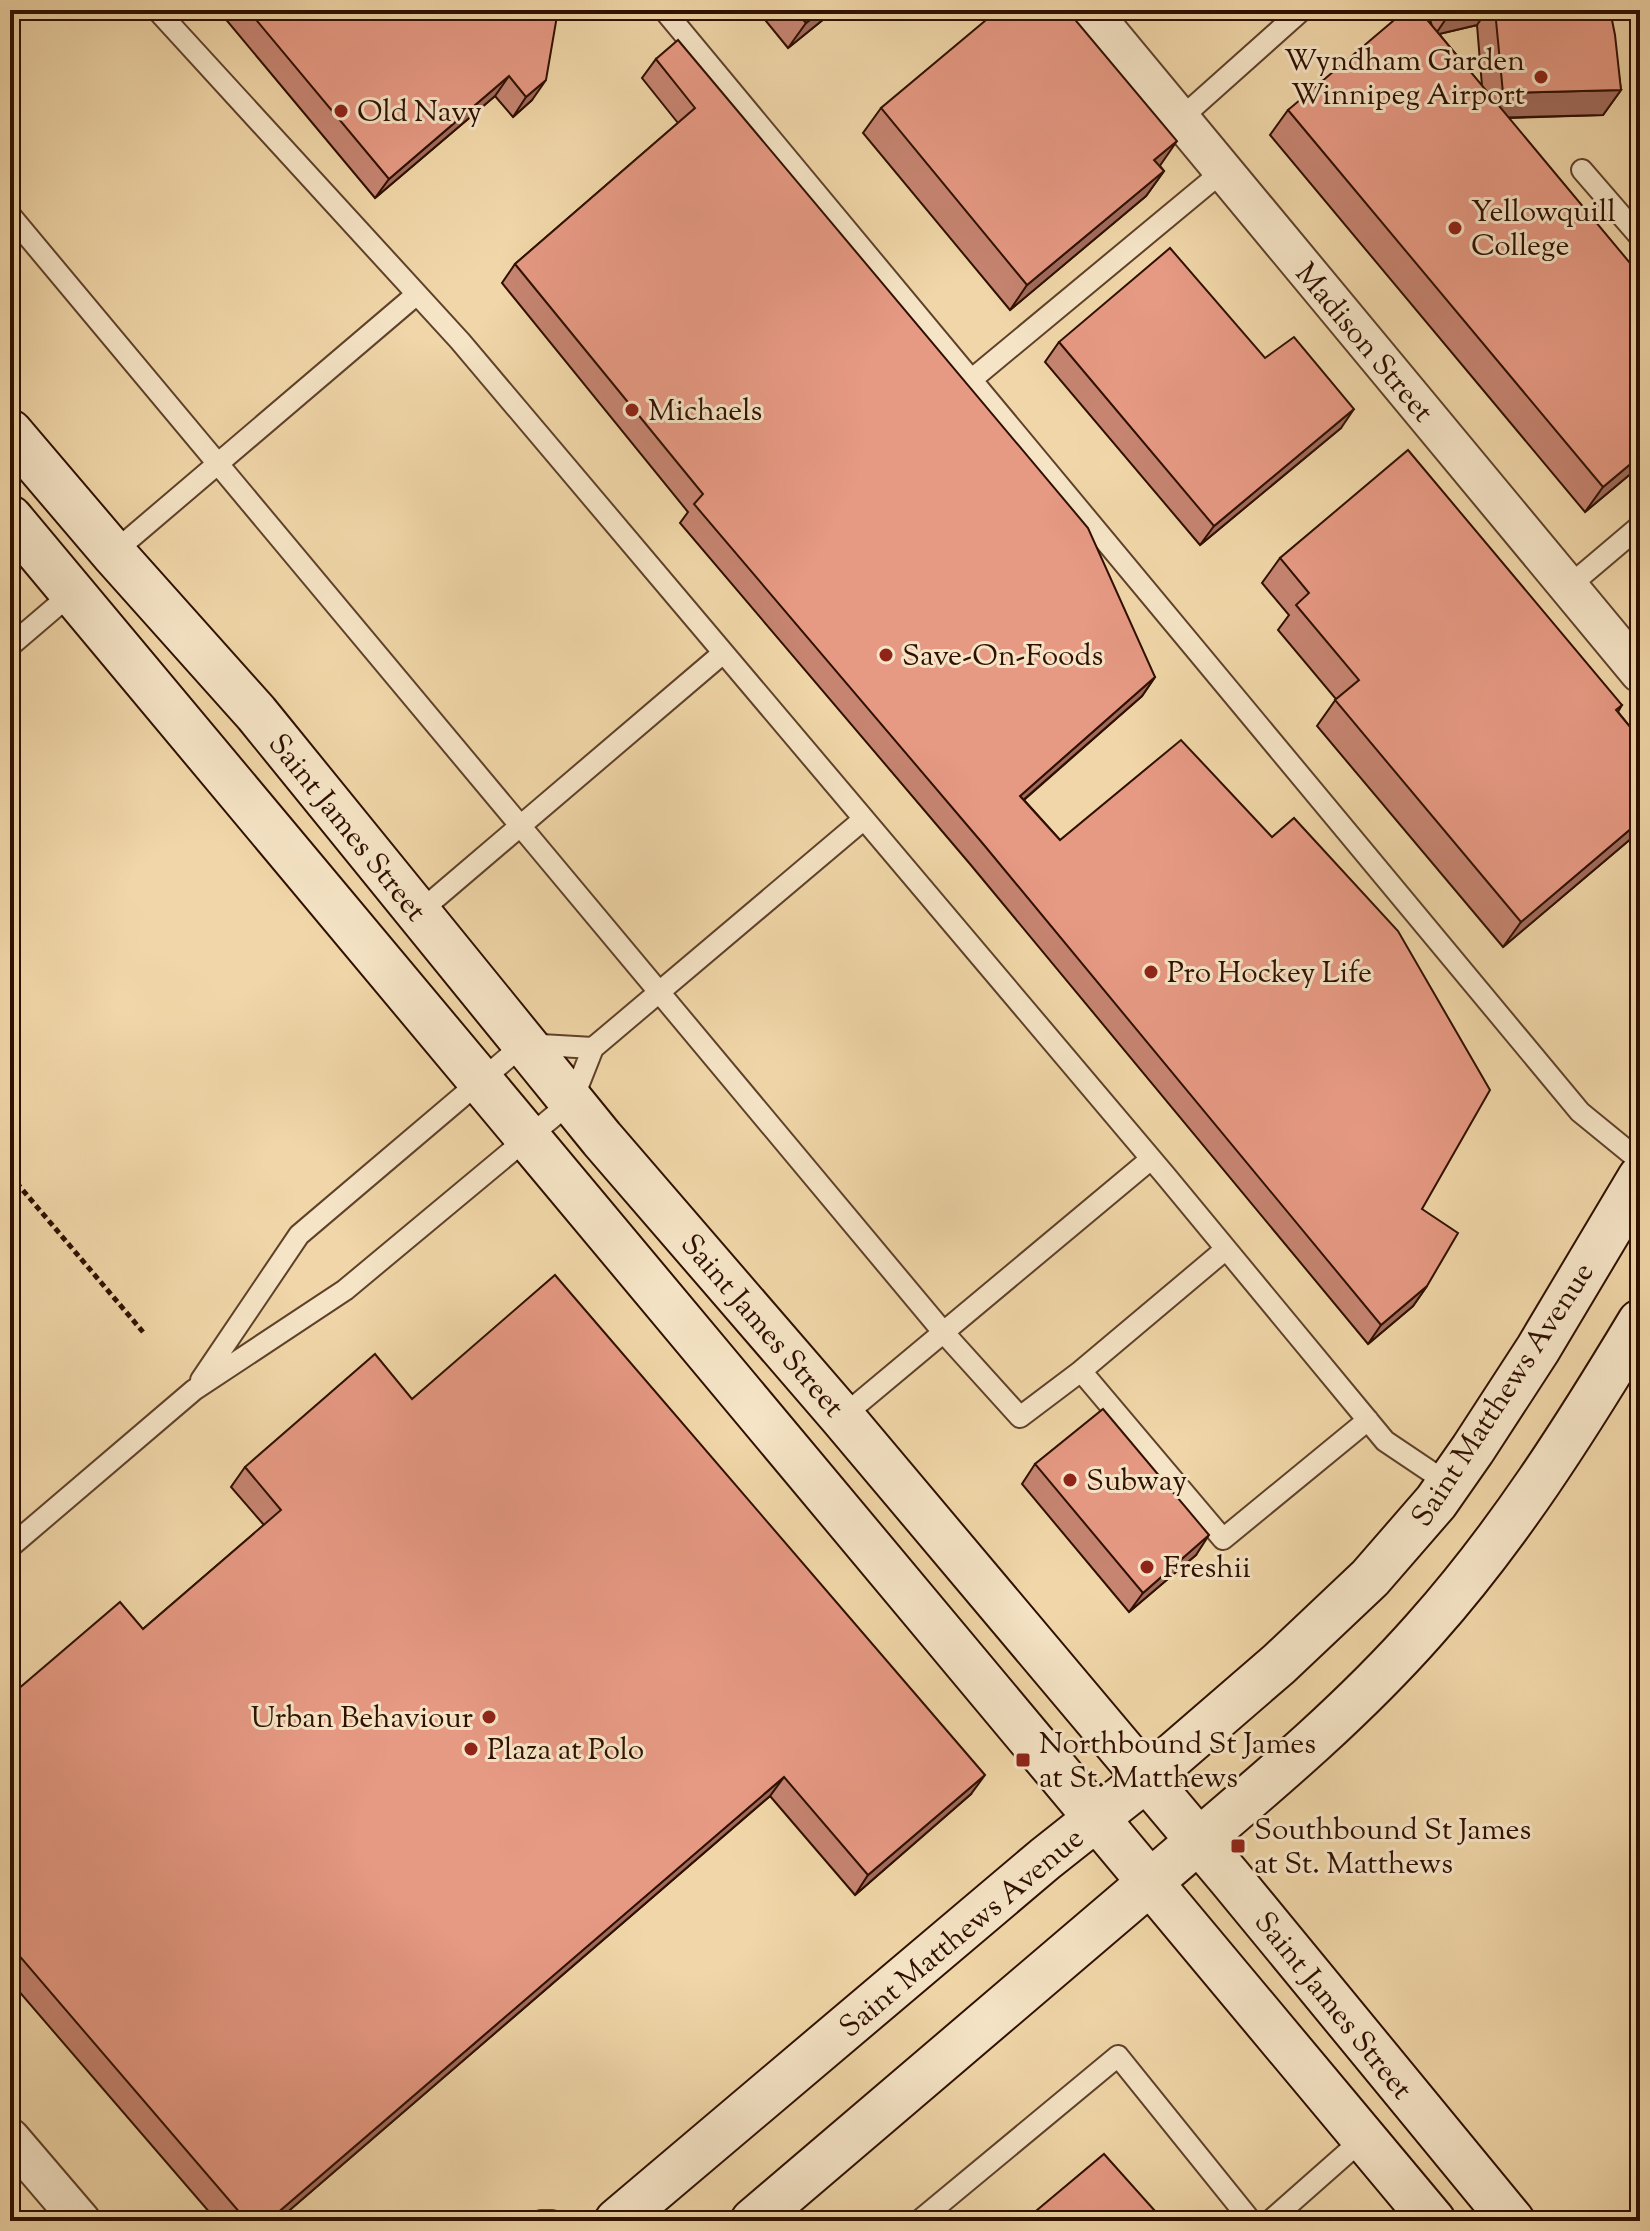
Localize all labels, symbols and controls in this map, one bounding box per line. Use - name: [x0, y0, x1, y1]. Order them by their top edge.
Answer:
- place label: Wyndham Garden Winnipeg Airport: [1284, 41, 1525, 118]
- marker: Wyndham Garden Winnipeg Airport: [1532, 68, 1550, 86]
- place label: Old Navy: [357, 92, 482, 135]
- marker: Old Navy: [332, 102, 350, 120]
- place label: Yellowquill College: [1471, 192, 1616, 269]
- marker: Yellowquill College: [1446, 219, 1464, 237]
- street label: Madison Street: [1284, 255, 1443, 433]
- place label: Michaels: [648, 391, 762, 434]
- marker: Michaels: [623, 401, 641, 419]
- place label: Save-On-Foods: [902, 636, 1103, 679]
- marker: Save-On-Foods: [877, 646, 895, 664]
- street label: Saint James Street: [257, 725, 435, 932]
- place label: Pro Hockey Life: [1167, 953, 1372, 996]
- marker: Pro Hockey Life: [1142, 963, 1160, 981]
- street label: Saint James Street: [669, 1225, 853, 1428]
- street label: Saint Matthews Avenue: [1402, 1255, 1606, 1536]
- place label: Subway: [1086, 1461, 1187, 1504]
- marker: Subway: [1061, 1471, 1079, 1489]
- place label: Freshii: [1163, 1548, 1251, 1591]
- marker: Freshii: [1138, 1558, 1156, 1576]
- place label: Urban Behaviour: [250, 1698, 473, 1741]
- marker: Urban Behaviour: [480, 1708, 498, 1726]
- place label: Northbound St James at St. Matthews: [1039, 1724, 1316, 1801]
- place label: Plaza at Polo: [487, 1730, 644, 1773]
- marker: Plaza at Polo: [462, 1740, 480, 1758]
- marker: Northbound St James at St. Matthews: [1014, 1751, 1032, 1769]
- place label: Southbound St James at St. Matthews: [1254, 1810, 1531, 1887]
- street label: Saint Matthews Avenue: [831, 1819, 1094, 2049]
- marker: Southbound St James at St. Matthews: [1229, 1837, 1247, 1855]
- street label: Saint James Street: [1243, 1903, 1421, 2110]

